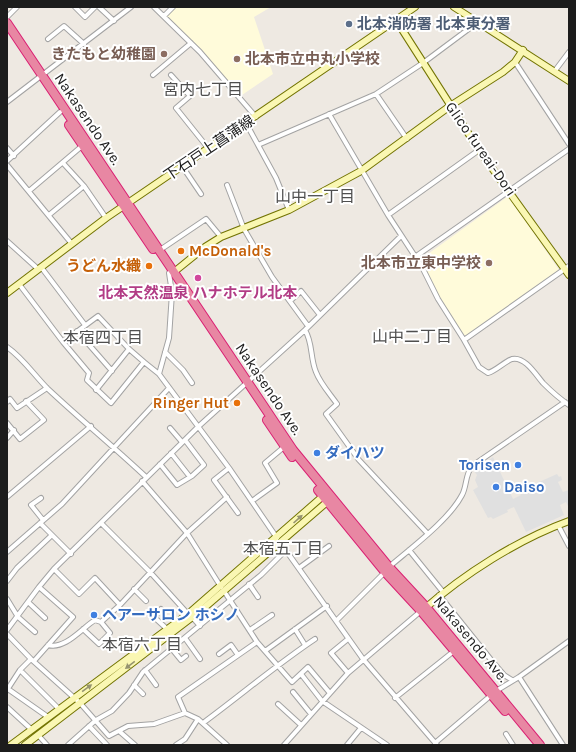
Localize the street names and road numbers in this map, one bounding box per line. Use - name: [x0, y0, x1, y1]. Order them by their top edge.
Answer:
- street label: Nakasendo Ave.: [51, 70, 125, 169]
- street label: Glico fureai-Dori: [442, 98, 520, 200]
- street label: 下石戸上菖蒲線: [160, 111, 258, 185]
- street label: Nakasendo Ave.: [232, 340, 306, 439]
- street label: Nakasendo Ave.: [430, 592, 512, 686]

